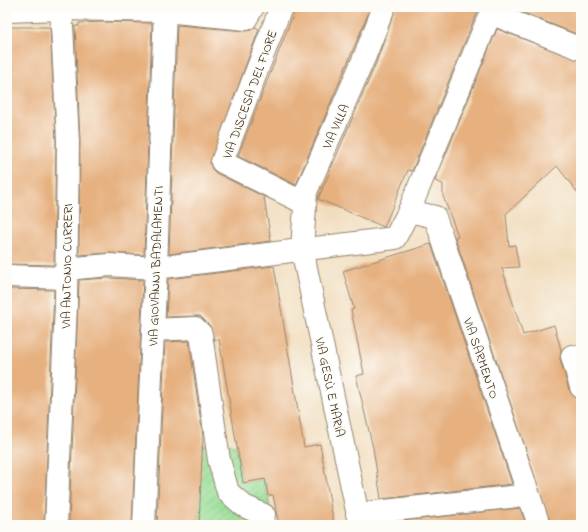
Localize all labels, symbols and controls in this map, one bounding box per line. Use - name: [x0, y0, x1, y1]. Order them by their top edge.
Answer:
- street label: VIA DISCESA DEL FIORE: [218, 27, 283, 162]
- street label: VIA VILLA: [318, 101, 355, 153]
- street label: VIA GIOVANNI BADALAMENTI: [144, 186, 169, 347]
- street label: VIA ANTONIO CURRERI: [57, 204, 78, 330]
- street label: VIA SARMENTO: [458, 314, 503, 402]
- street label: VIA GESÙ E MARIA: [309, 335, 349, 439]

